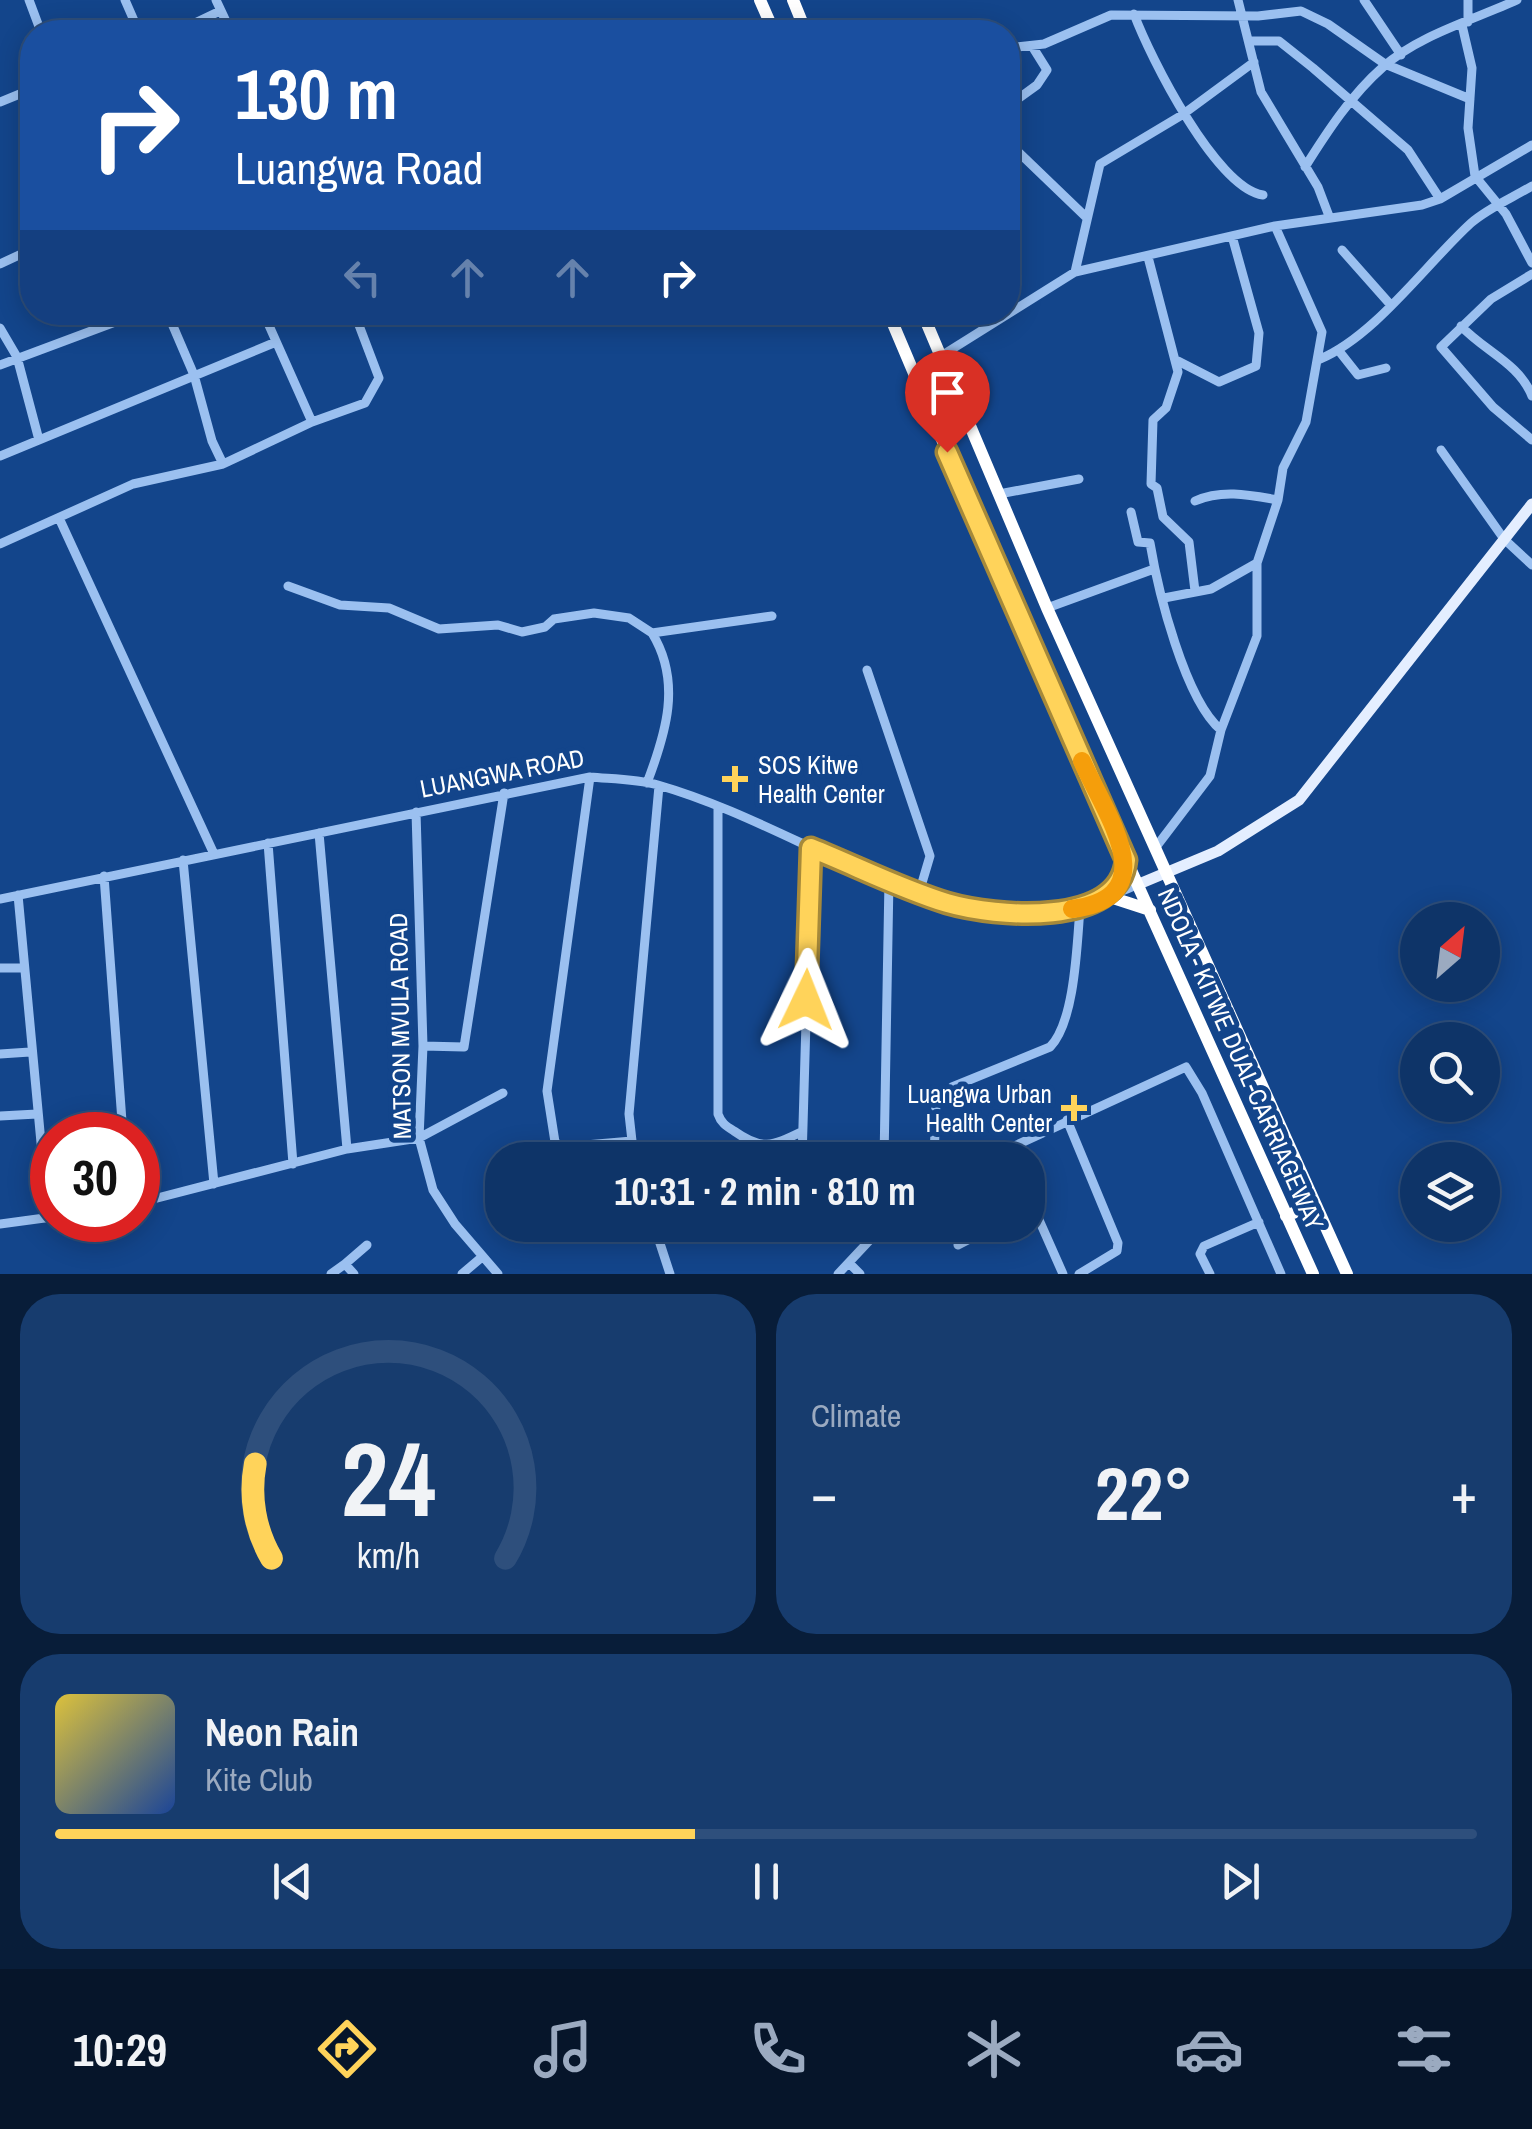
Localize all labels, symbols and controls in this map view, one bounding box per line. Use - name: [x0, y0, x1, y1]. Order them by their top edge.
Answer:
- text: 130 m: [235, 47, 398, 141]
- icon: right: [70, 60, 200, 190]
- text: Luangwa Road: [235, 137, 483, 198]
- icon: left: [335, 250, 390, 305]
- icon: ahead: [440, 250, 495, 305]
- icon: ahead: [545, 250, 600, 305]
- icon: right: [650, 250, 705, 305]
- pin: [905, 350, 990, 453]
- icon: arrive: [920, 365, 975, 420]
- street label: LUANGWA ROAD: [417, 740, 587, 806]
- place label: SOS Kitwe Health Center: [758, 748, 885, 811]
- marker: SOS Kitwe Health Center: [722, 766, 748, 792]
- street label: NDOLA - KITWE DUAL-CARRIAGEWAY: [1150, 882, 1332, 1236]
- north arrow: [1400, 902, 1500, 1002]
- map controls: [1400, 902, 1500, 1242]
- street label: MATSON MVULA ROAD: [381, 913, 419, 1139]
- position arrow: [754, 948, 858, 1052]
- button: search: [1400, 1022, 1500, 1122]
- place label: Luangwa Urban Health Center: [907, 1077, 1052, 1140]
- marker: Luangwa Urban Health Center: [1061, 1095, 1087, 1121]
- speed limit sign: 30: [30, 1112, 160, 1242]
- button: layers: [1400, 1142, 1500, 1242]
- text: 10:31 · 2 min · 810 m: [614, 1166, 916, 1217]
- text: Climate: [811, 1394, 901, 1437]
- text: 24: [341, 1408, 435, 1548]
- text: 22°: [1095, 1442, 1193, 1543]
- text: −: [811, 1456, 837, 1530]
- text: +: [1451, 1456, 1477, 1530]
- text: km/h: [356, 1531, 420, 1579]
- text: Neon Rain: [205, 1707, 359, 1758]
- text: Kite Club: [205, 1758, 313, 1801]
- icon: previous: [265, 1854, 320, 1909]
- icon: pause: [739, 1854, 794, 1909]
- icon: next: [1213, 1854, 1268, 1909]
- icon: directions: [312, 2014, 382, 2084]
- icon: music: [528, 2014, 598, 2084]
- icon: phone: [743, 2014, 813, 2084]
- icon: climate: [959, 2014, 1029, 2084]
- icon: car: [1174, 2014, 1244, 2084]
- icon: filters: [1389, 2014, 1459, 2084]
- text: 10:29: [73, 2019, 167, 2080]

